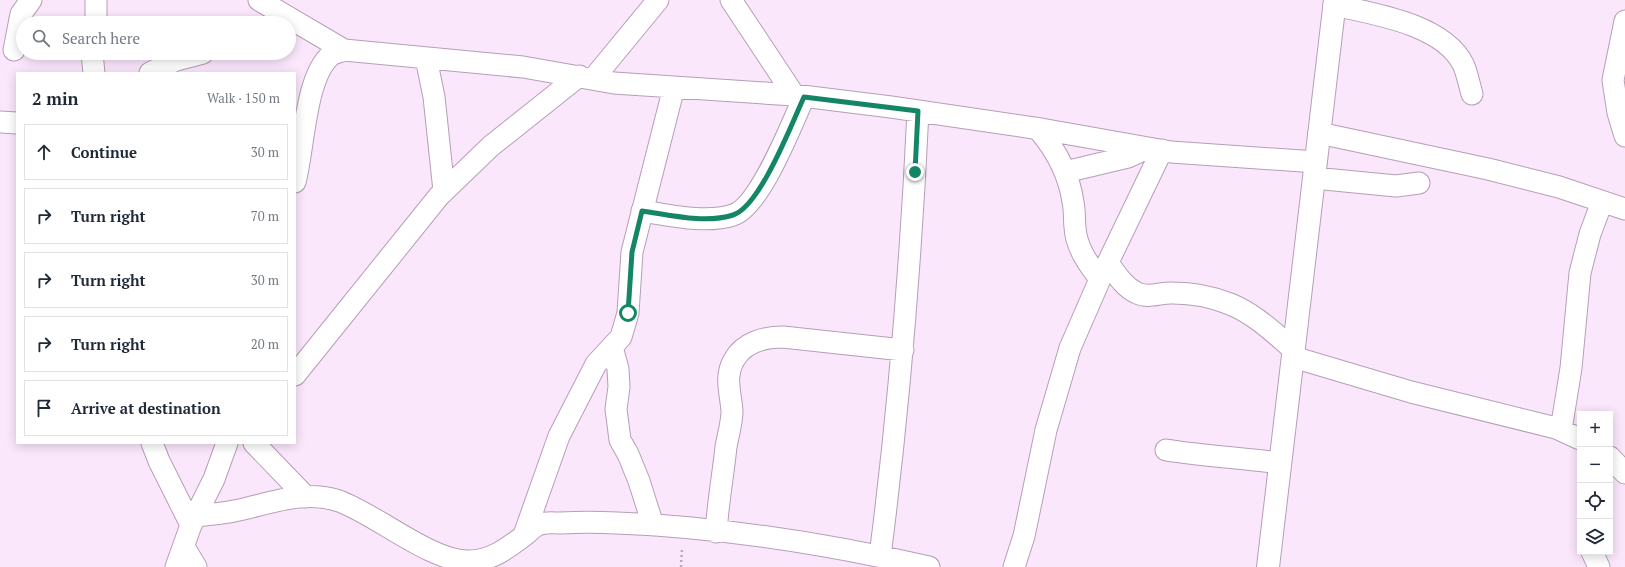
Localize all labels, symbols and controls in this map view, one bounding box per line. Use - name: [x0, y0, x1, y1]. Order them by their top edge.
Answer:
- search box: [16, 16, 296, 60]
- icon: search: [30, 27, 52, 49]
- text: Search here: [62, 28, 140, 48]
- text: 2 min: [32, 87, 79, 110]
- text: Walk · 150 m: [207, 89, 280, 107]
- icon: ahead: [33, 141, 55, 163]
- text: Continue: [71, 142, 137, 162]
- text: 30 m: [251, 143, 279, 161]
- route end: [906, 163, 924, 181]
- icon: right: [33, 205, 55, 227]
- text: Turn right: [71, 206, 146, 226]
- text: 70 m: [251, 207, 279, 225]
- icon: right: [33, 269, 55, 291]
- text: Turn right: [71, 270, 146, 290]
- text: 30 m: [251, 271, 279, 289]
- route start: [619, 304, 637, 322]
- icon: right: [33, 333, 55, 355]
- text: Turn right: [71, 334, 146, 354]
- text: 20 m: [251, 335, 279, 353]
- icon: arrive: [33, 397, 55, 419]
- text: Arrive at destination: [71, 398, 221, 418]
- map controls: [1577, 411, 1613, 555]
- button: +: [1577, 411, 1613, 447]
- button: −: [1577, 447, 1613, 483]
- button: locate: [1577, 483, 1613, 519]
- button: layers: [1577, 519, 1613, 555]

